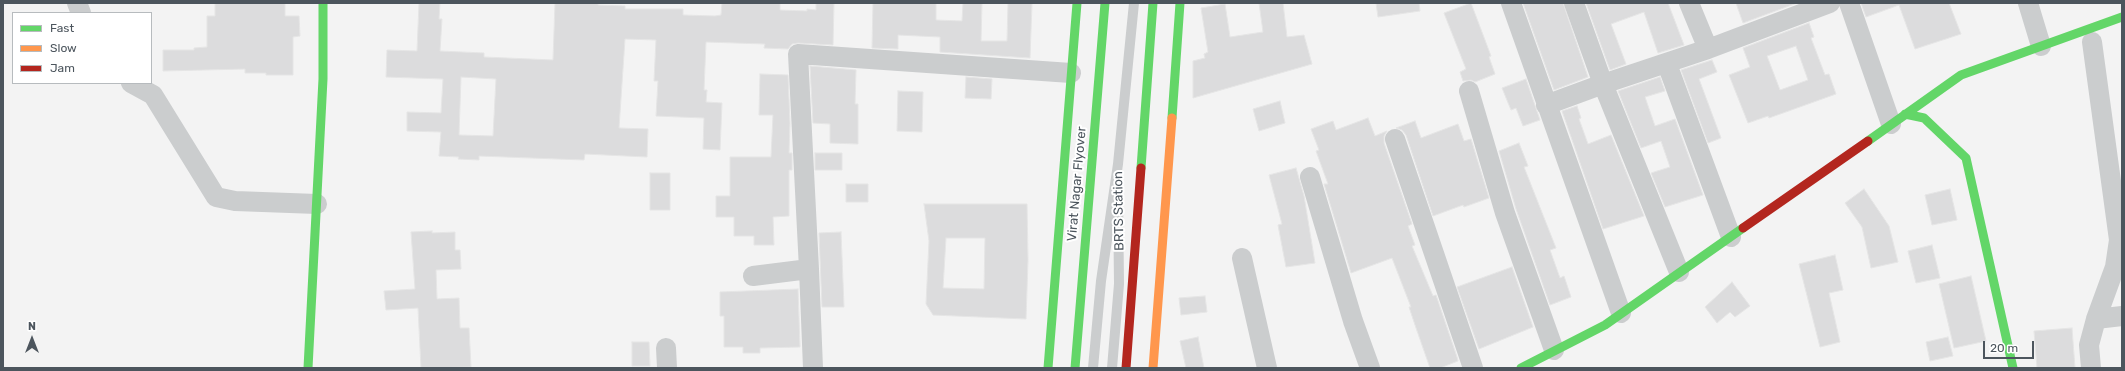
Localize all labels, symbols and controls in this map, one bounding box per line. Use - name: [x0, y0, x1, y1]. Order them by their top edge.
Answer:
- legend: [12, 12, 152, 84]
- text: Fast: [50, 21, 74, 35]
- text: Slow: [50, 41, 77, 55]
- text: Jam: [50, 61, 75, 75]
- street label: Virat Nagar Flyover: [1064, 126, 1090, 242]
- street label: BRTS Station: [1111, 171, 1127, 251]
- north arrow: [12, 319, 52, 359]
- text: N: [28, 320, 36, 333]
- scale bar: [1985, 333, 2036, 359]
- text: 20 m: [1990, 341, 2018, 355]

